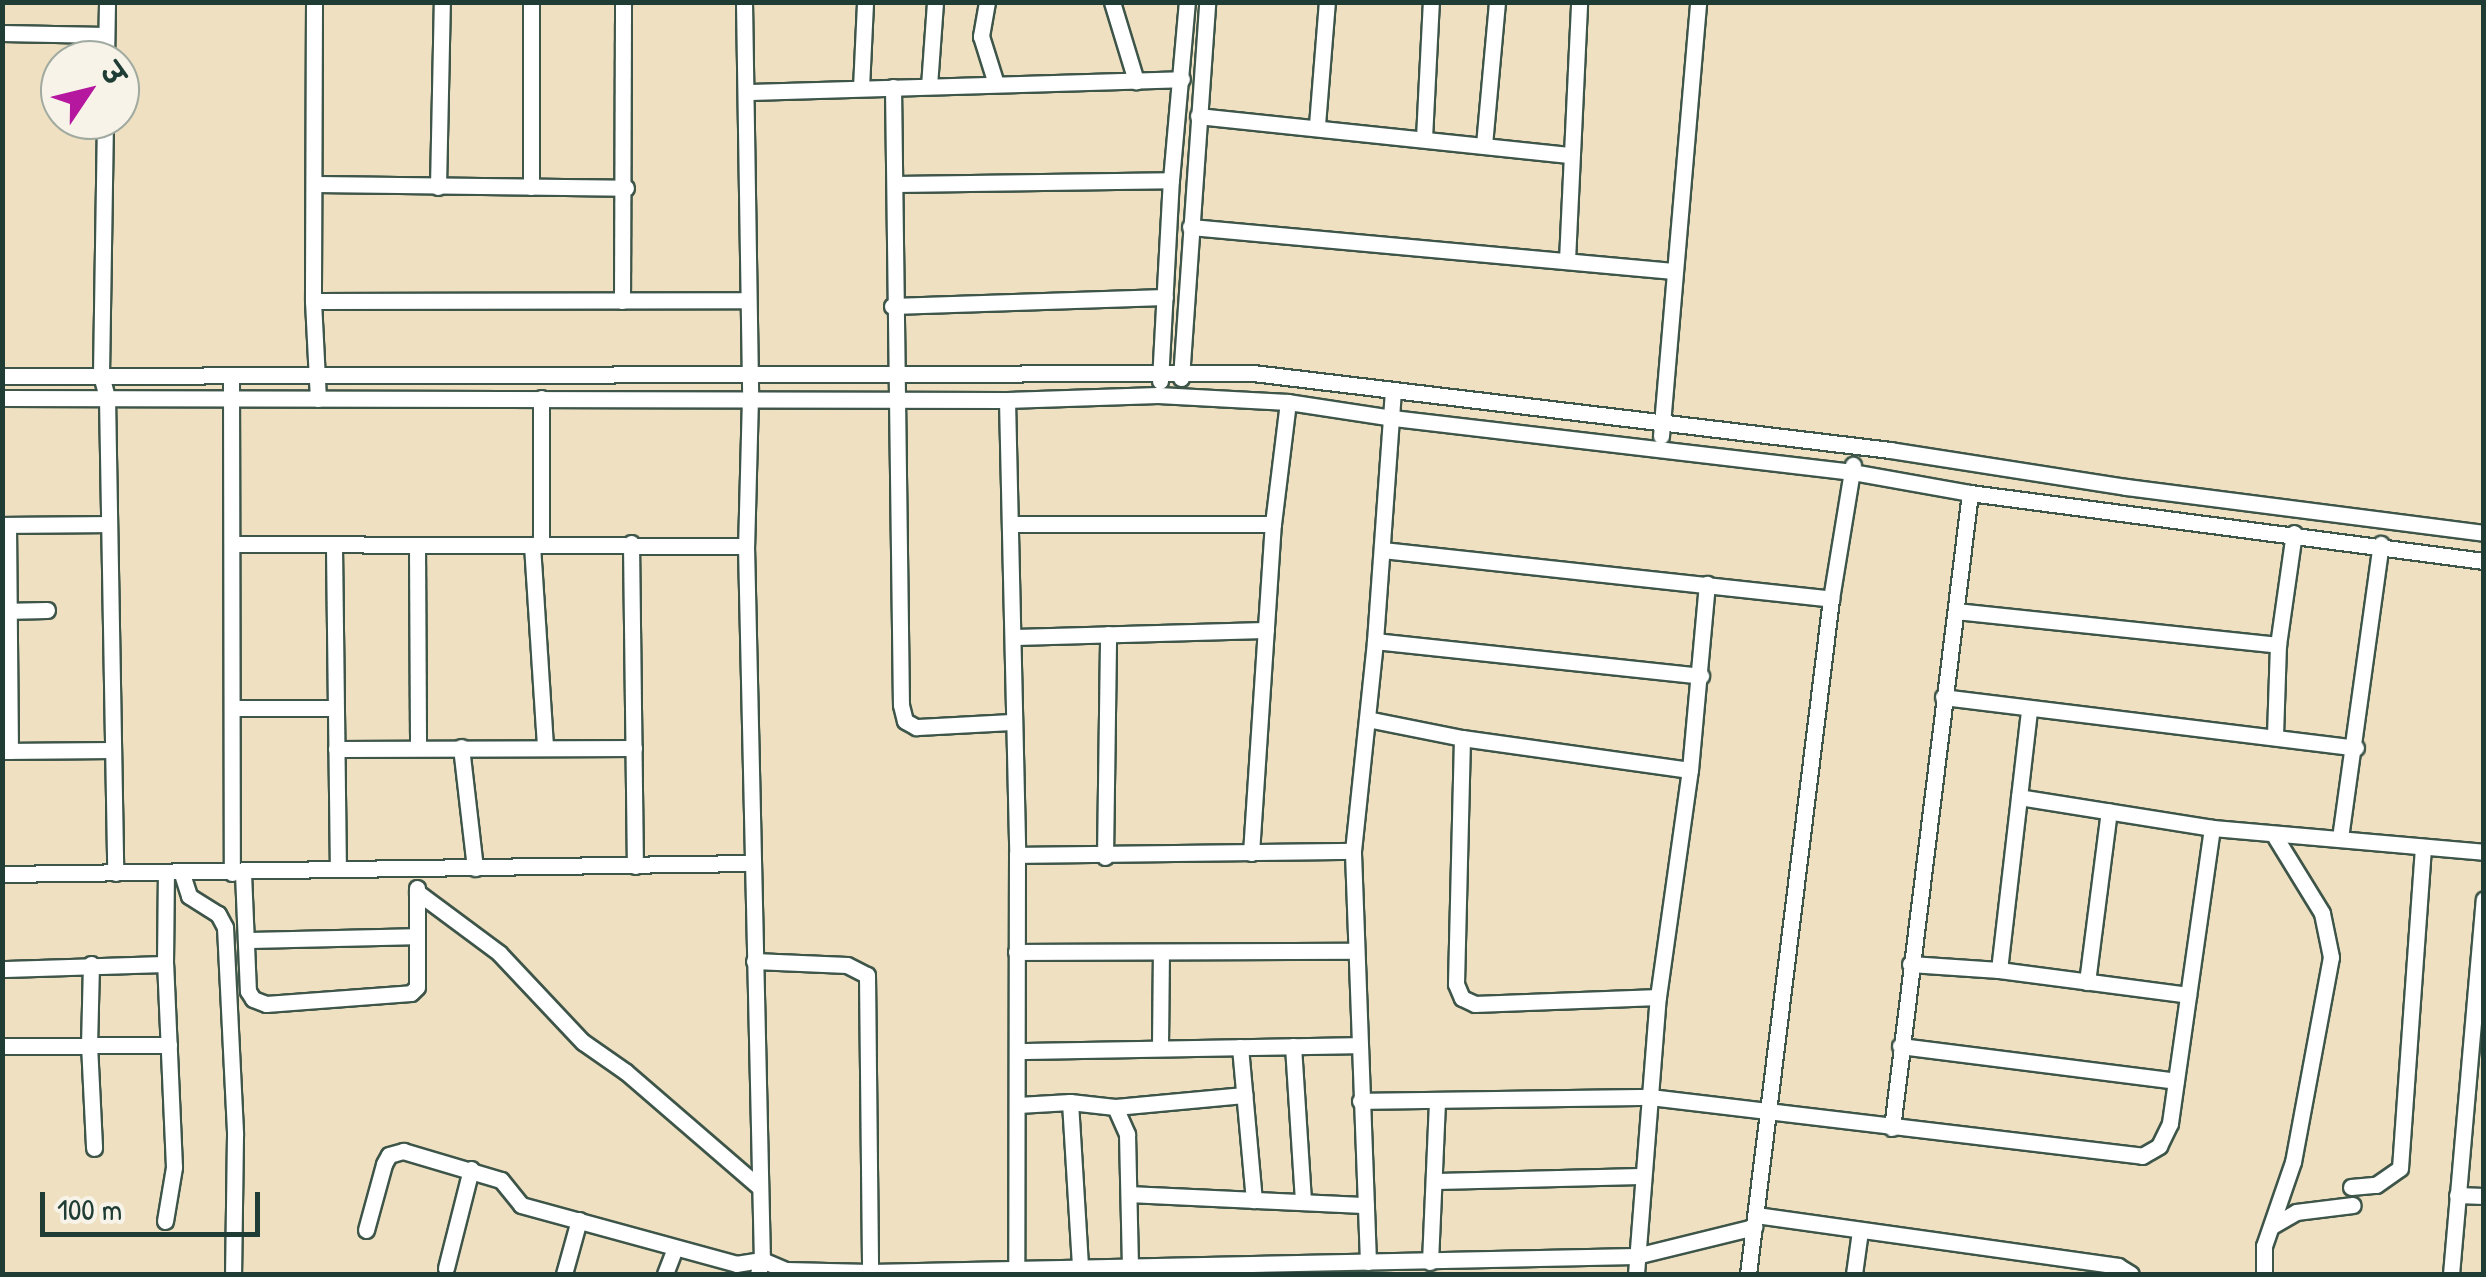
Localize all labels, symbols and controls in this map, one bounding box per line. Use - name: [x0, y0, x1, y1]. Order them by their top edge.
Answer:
- north arrow: [40, 40, 140, 140]
- text: उ: [92, 55, 134, 92]
- scale bar: [45, 1172, 265, 1234]
- text: 100 m: [57, 1189, 122, 1229]

